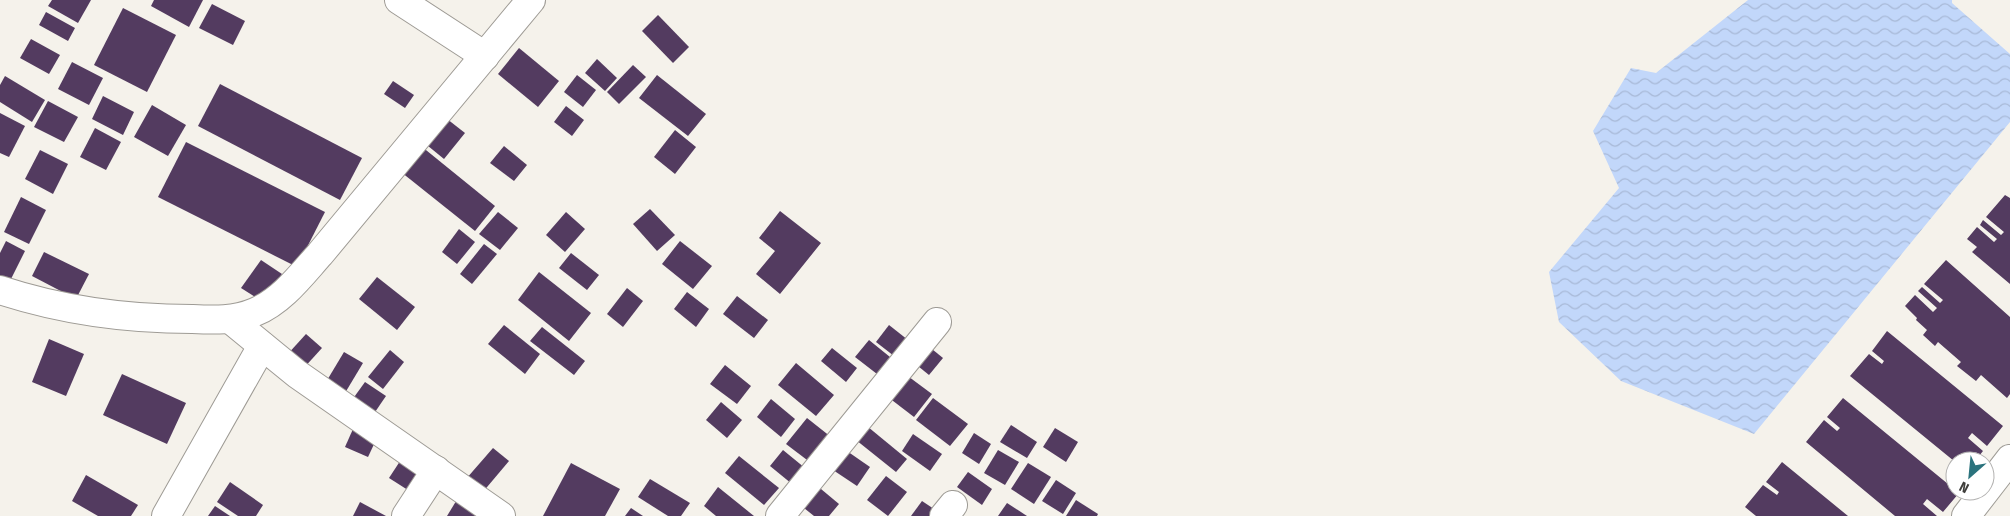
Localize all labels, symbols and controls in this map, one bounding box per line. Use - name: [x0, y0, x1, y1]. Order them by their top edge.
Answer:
- north arrow: [1945, 451, 1995, 501]
- text: N: [1957, 478, 1972, 497]

